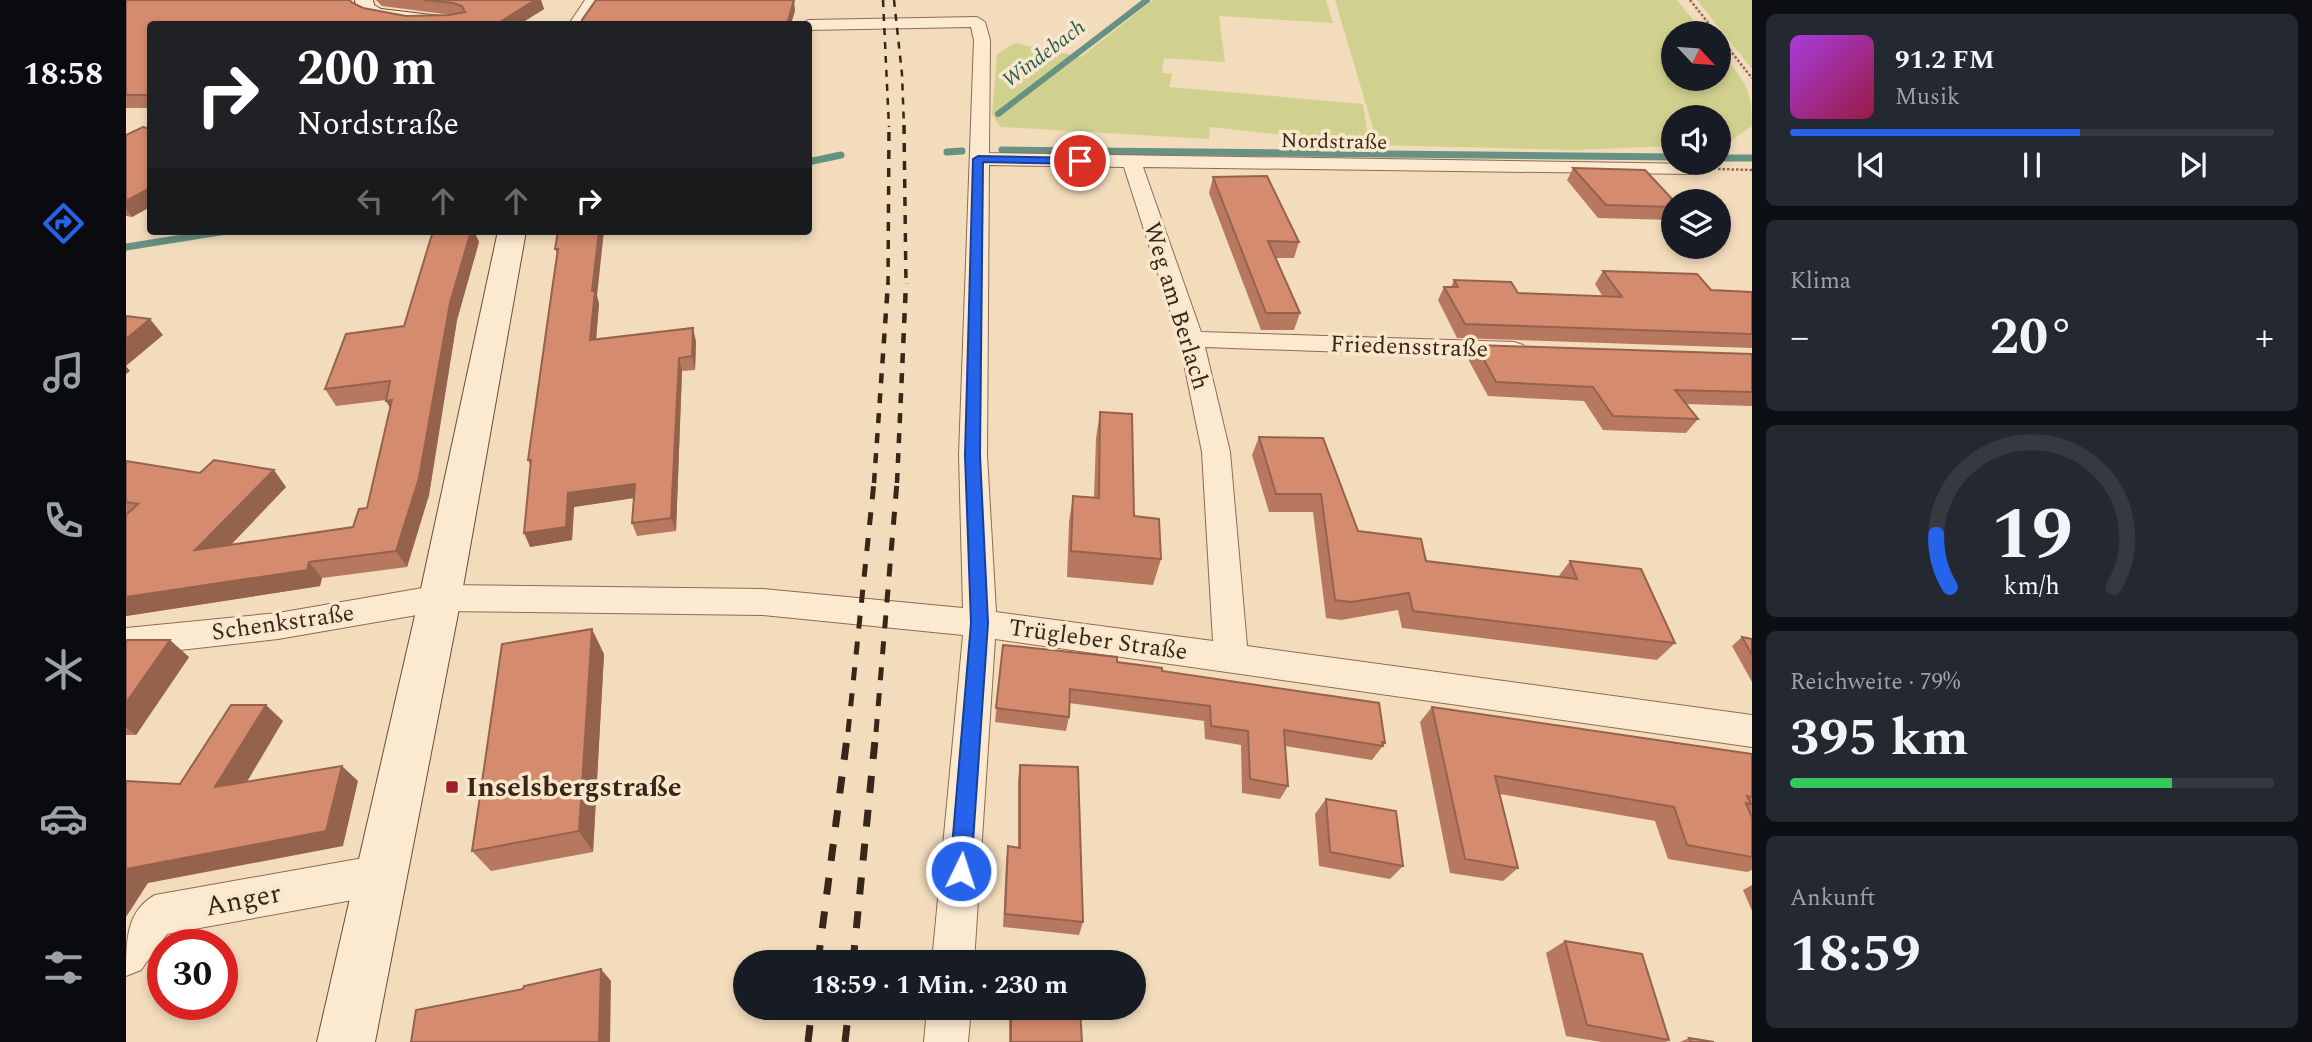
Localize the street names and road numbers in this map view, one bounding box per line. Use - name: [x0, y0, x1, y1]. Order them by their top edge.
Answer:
- street label: Nordstraße: [1281, 125, 1387, 159]
- street label: Weg am Berlach: [1133, 218, 1219, 394]
- street label: Friedensstraße: [1329, 326, 1489, 368]
- street label: Schenkstraße: [209, 595, 357, 651]
- street label: Trügleber Straße: [1006, 610, 1190, 670]
- street label: Anger: [201, 872, 285, 928]

